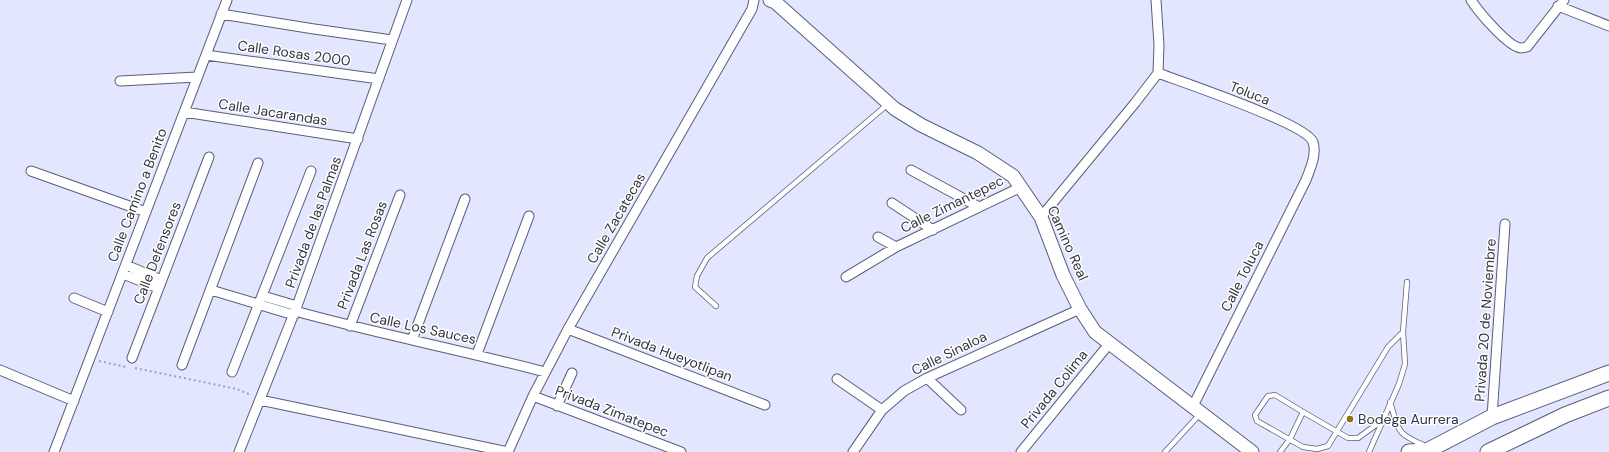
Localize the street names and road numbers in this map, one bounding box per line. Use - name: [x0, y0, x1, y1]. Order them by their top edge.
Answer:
- street label: Calle Rosas 2000: [236, 36, 352, 70]
- street label: Toluca: [1227, 77, 1273, 109]
- street label: Calle Jacarandas: [217, 94, 329, 130]
- street label: Calle Camino a Benito: [103, 126, 171, 264]
- street label: Privada de las Palmas: [281, 154, 345, 290]
- street label: Calle Zacatecas: [583, 169, 649, 267]
- street label: Calle Zimantepec: [897, 171, 1007, 237]
- street label: Privada Las Rosas: [333, 198, 391, 312]
- street label: Calle Defensores: [129, 199, 185, 307]
- street label: Camino Real: [1043, 203, 1093, 283]
- street label: Calle Toluca: [1216, 237, 1268, 315]
- street label: Privada 20 de Noviembre: [1470, 238, 1500, 402]
- street label: Calle Los Sauces: [368, 308, 478, 348]
- street label: Privada Hueyotlipan: [609, 323, 735, 385]
- street label: Calle Sinaloa: [908, 327, 990, 379]
- street label: Privada Colima: [1017, 346, 1091, 432]
- street label: Privada Zimatepec: [553, 381, 671, 441]

